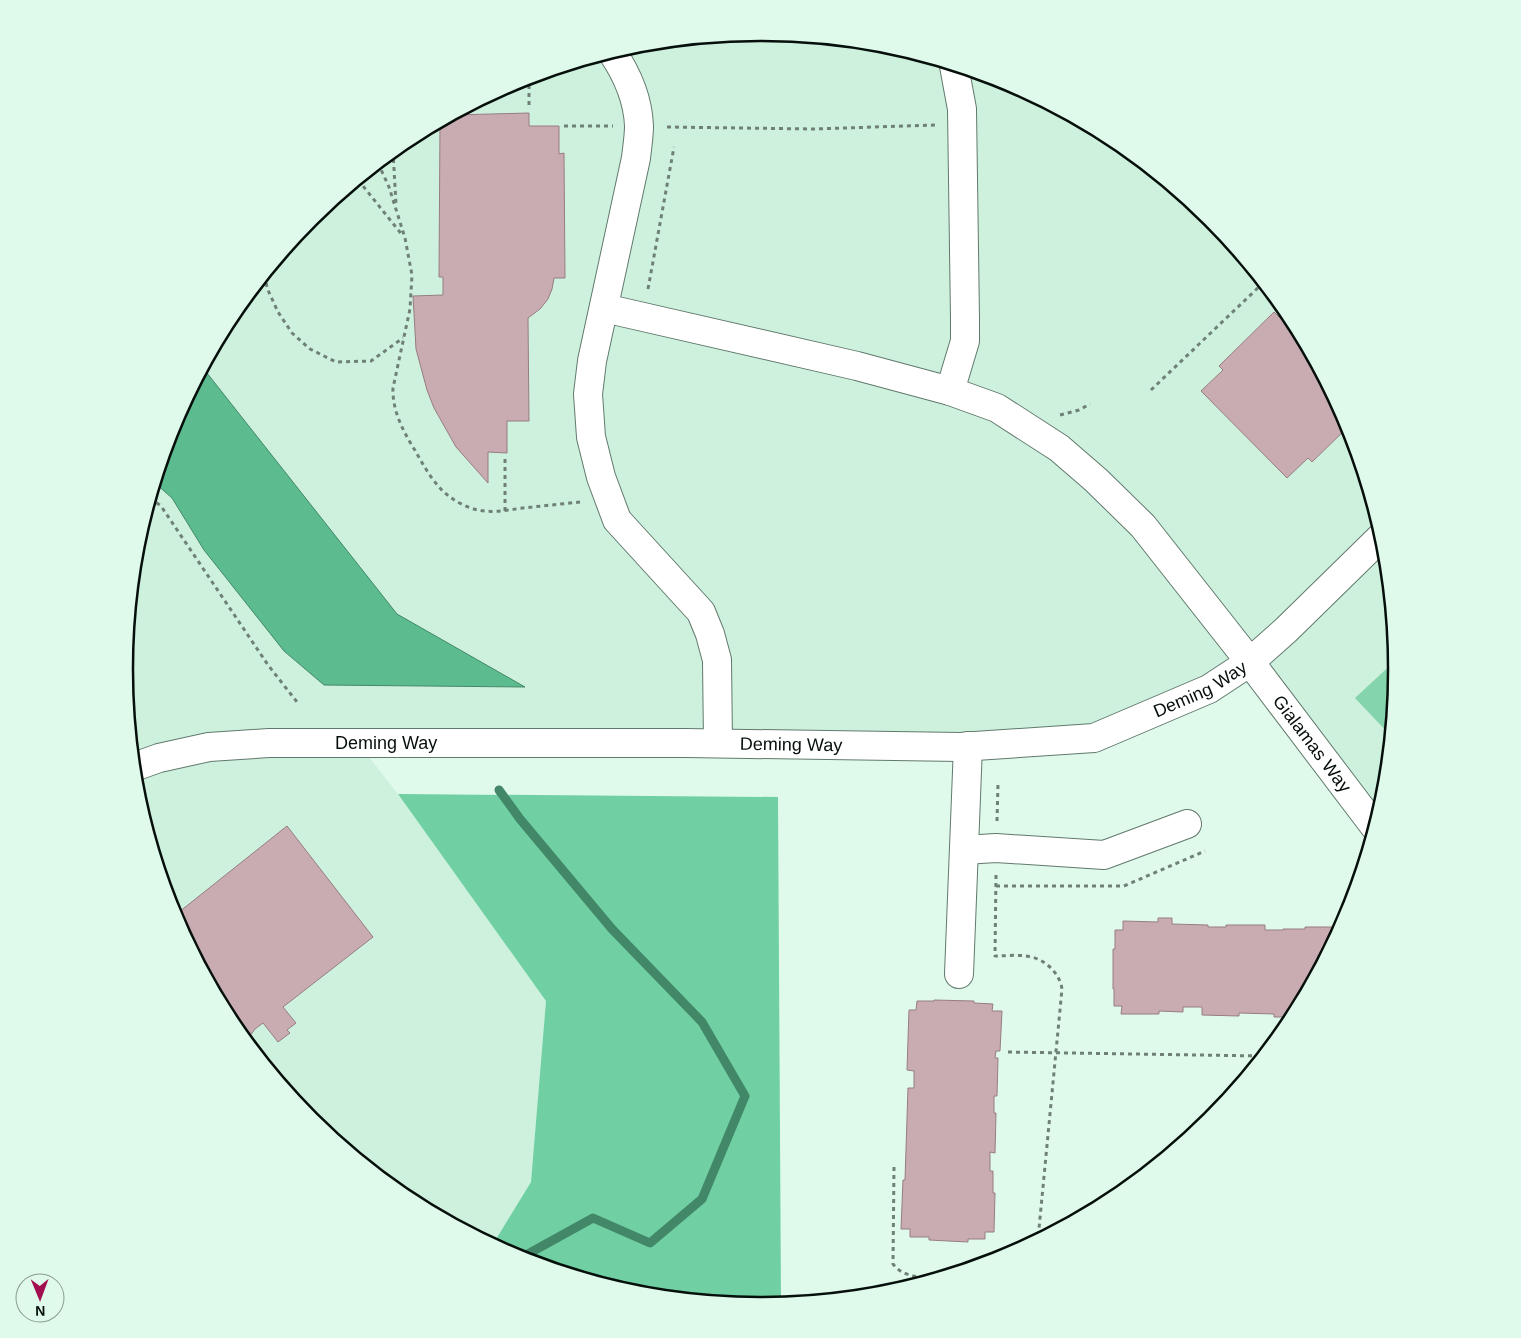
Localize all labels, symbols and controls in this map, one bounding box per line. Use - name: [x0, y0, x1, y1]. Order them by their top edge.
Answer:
- street label: Deming Way: [1150, 657, 1250, 721]
- street label: Gialamas Way: [1269, 691, 1355, 796]
- street label: Deming Way: [335, 733, 437, 753]
- street label: Deming Way: [740, 734, 842, 755]
- north arrow: [15, 1273, 65, 1323]
- text: N: [35, 1303, 45, 1319]

